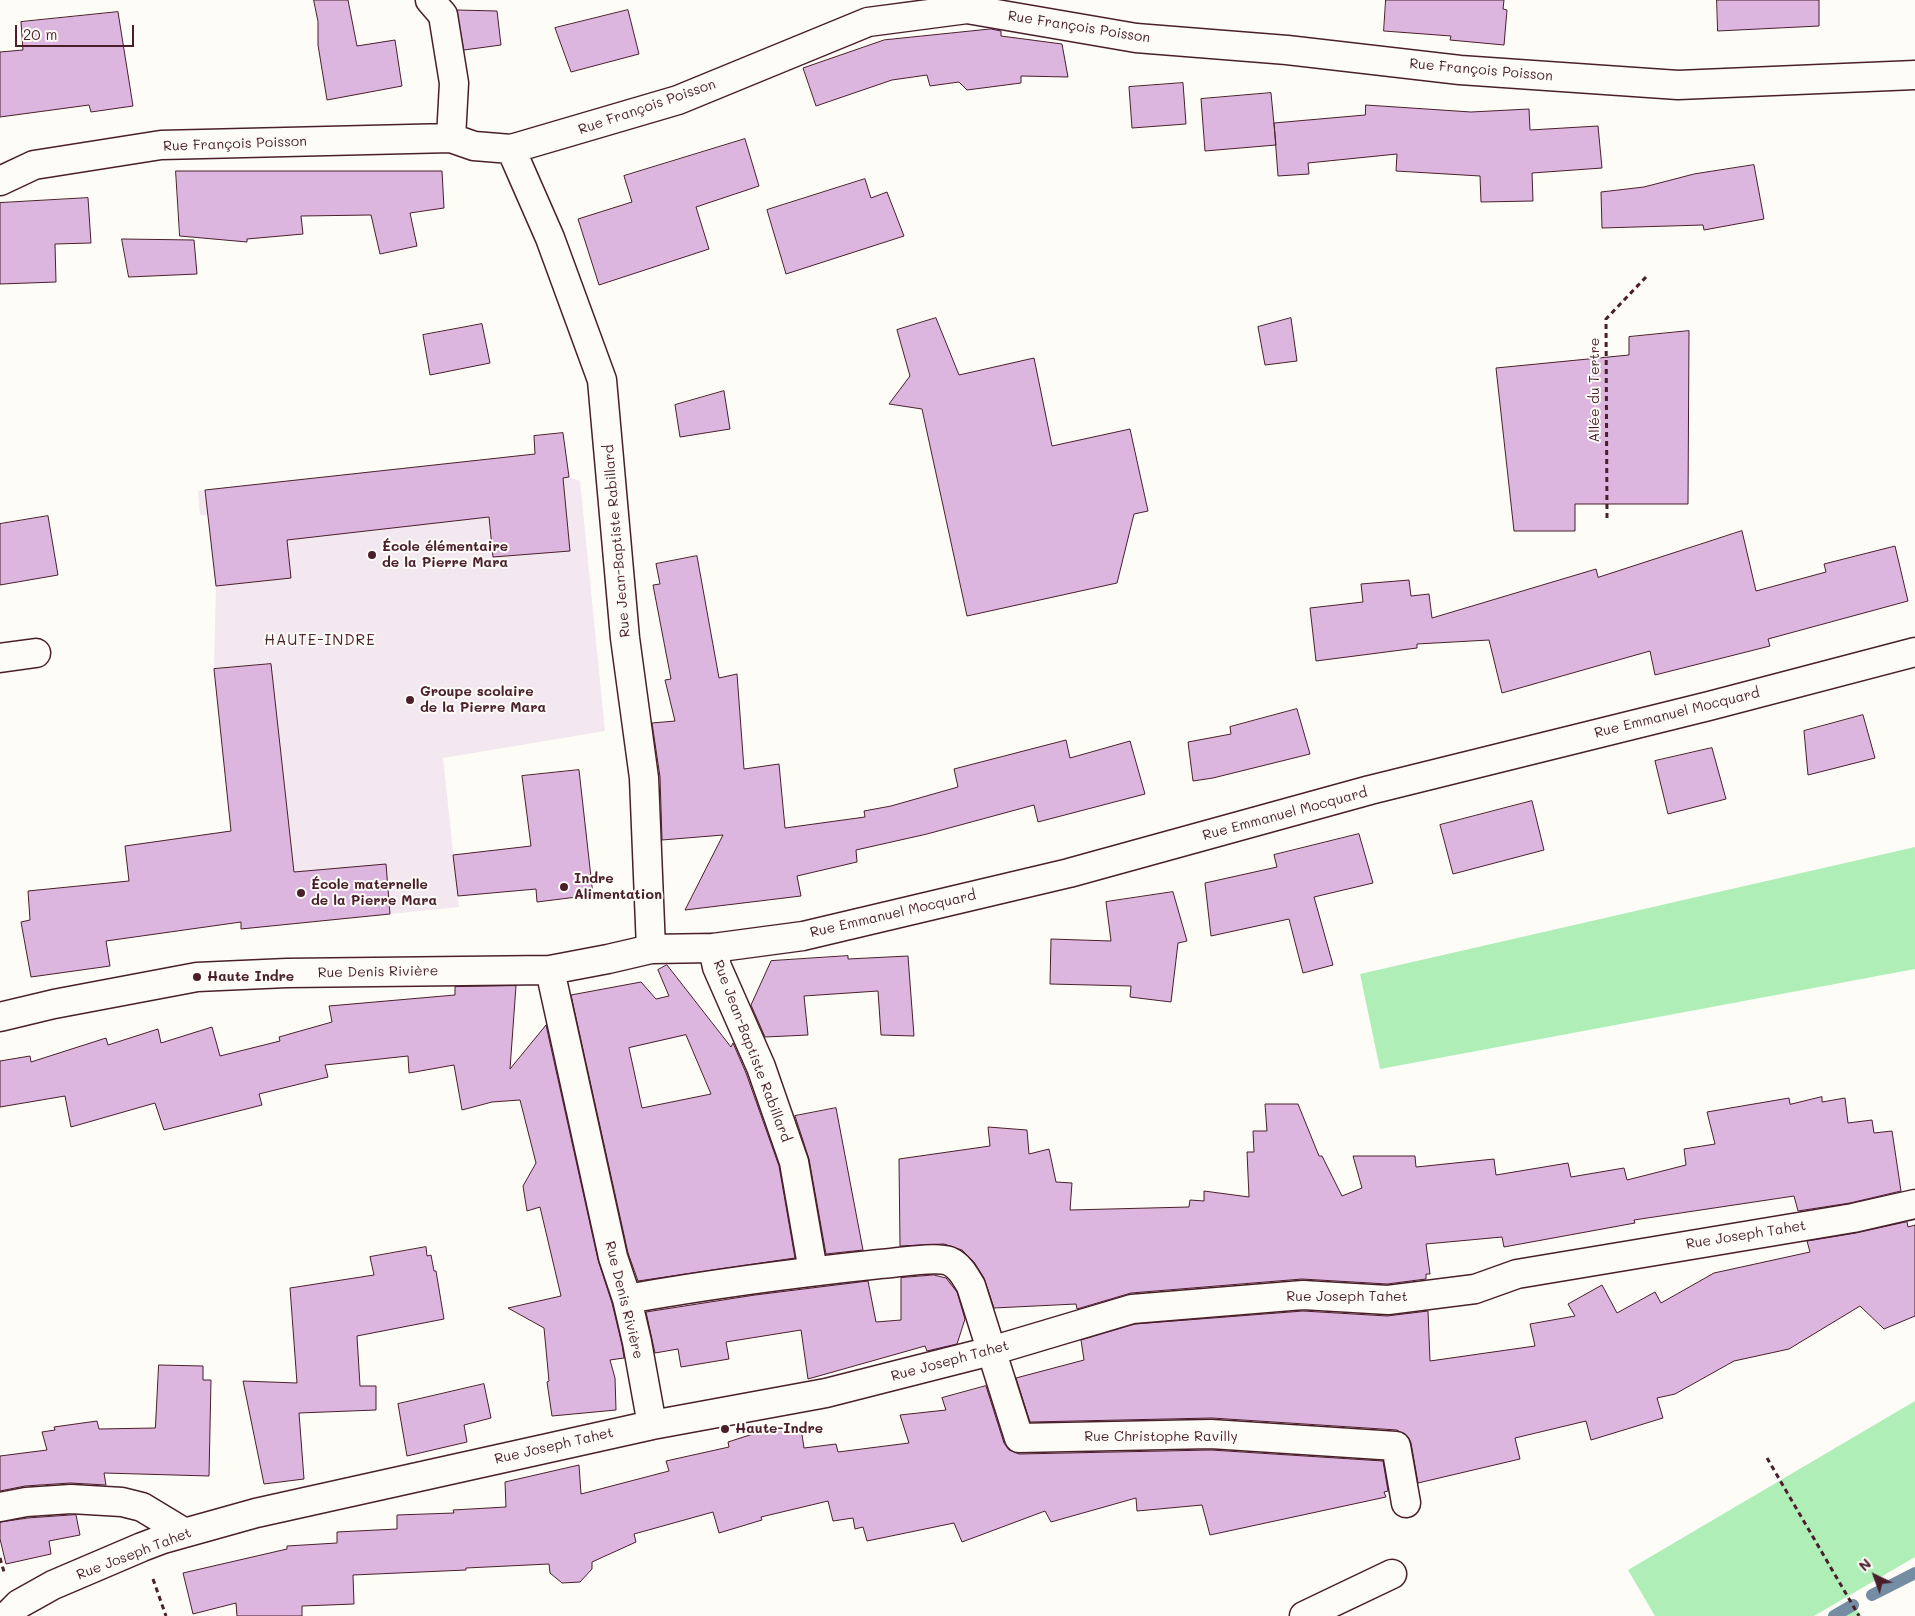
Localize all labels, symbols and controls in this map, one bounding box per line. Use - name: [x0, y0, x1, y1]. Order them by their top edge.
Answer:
- street label: Rue François Poisson: [1007, 7, 1151, 47]
- scale bar: [18, 15, 136, 47]
- text: 20 m: [23, 24, 57, 44]
- street label: Rue François Poisson: [1409, 55, 1553, 85]
- street label: Rue François Poisson: [576, 76, 718, 138]
- street label: Rue François Poisson: [163, 133, 307, 155]
- street label: Allée du Tertre: [1587, 338, 1603, 442]
- street label: Rue Jean-Baptiste Rabillard: [600, 444, 634, 638]
- place label: École élémentaire de la Pierre Mara: [382, 539, 508, 572]
- marker: École élémentaire de la Pierre Mara: [366, 549, 378, 561]
- district label: HAUTE-INDRE: [263, 631, 377, 649]
- place label: Groupe scolaire de la Pierre Mara: [420, 684, 546, 716]
- street label: Rue Emmanuel Mocquard: [1593, 684, 1761, 742]
- marker: Groupe scolaire de la Pierre Mara: [404, 694, 416, 706]
- street label: Rue Emmanuel Mocquard: [1201, 784, 1369, 844]
- place label: Indre Alimentation: [574, 871, 662, 904]
- place label: École maternelle de la Pierre Mara: [311, 877, 437, 910]
- marker: Indre Alimentation: [558, 881, 570, 893]
- marker: École maternelle de la Pierre Mara: [295, 887, 307, 899]
- street label: Rue Emmanuel Mocquard: [808, 887, 978, 941]
- street label: Rue Jean-Baptiste Rabillard: [709, 958, 795, 1144]
- street label: Rue Denis Rivière: [318, 963, 438, 981]
- place label: Haute Indre: [207, 969, 294, 985]
- marker: Haute Indre: [191, 971, 203, 983]
- street label: Rue Joseph Tahet: [1685, 1217, 1807, 1253]
- street label: Rue Denis Rivière: [601, 1239, 647, 1361]
- street label: Rue Joseph Tahet: [1286, 1289, 1408, 1305]
- street label: Rue Joseph Tahet: [889, 1337, 1011, 1385]
- place label: Haute-Indre: [735, 1421, 823, 1437]
- marker: Haute-Indre: [719, 1423, 731, 1435]
- street label: Rue Joseph Tahet: [493, 1424, 615, 1468]
- street label: Rue Christophe Ravilly: [1084, 1429, 1238, 1445]
- street label: Rue Joseph Tahet: [74, 1524, 194, 1584]
- north arrow: [1850, 1551, 1900, 1601]
- text: N: [1854, 1554, 1875, 1575]

